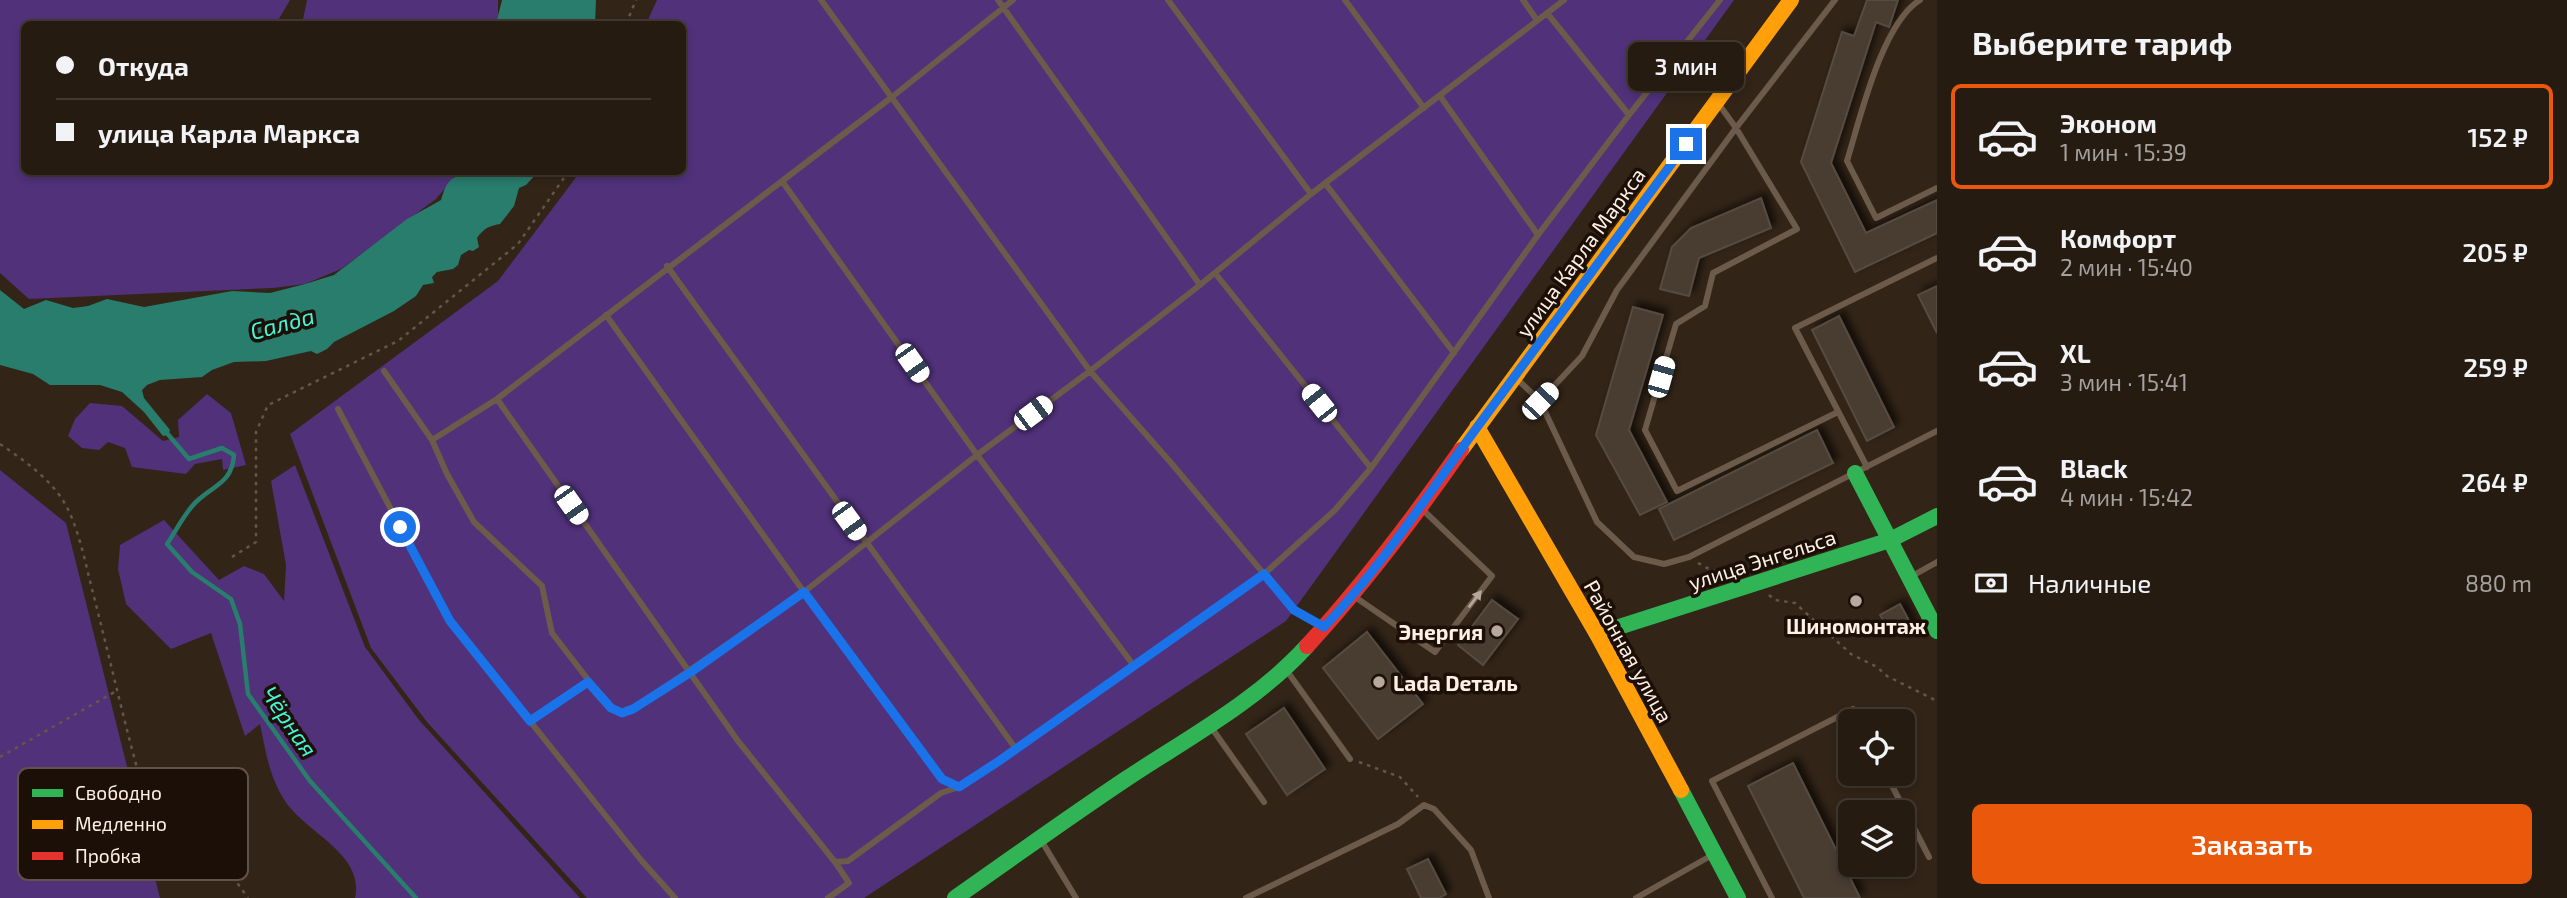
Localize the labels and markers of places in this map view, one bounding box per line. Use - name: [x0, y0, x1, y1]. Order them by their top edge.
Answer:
- marker: Шиномонтаж: [1848, 593, 1864, 609]
- place label: Шиномонтаж: [1786, 613, 1926, 638]
- place label: Энергия: [1399, 619, 1483, 644]
- marker: Энергия: [1489, 623, 1505, 639]
- place label: Lada Dеталь: [1393, 670, 1518, 695]
- marker: Lada Dеталь: [1371, 674, 1387, 690]

